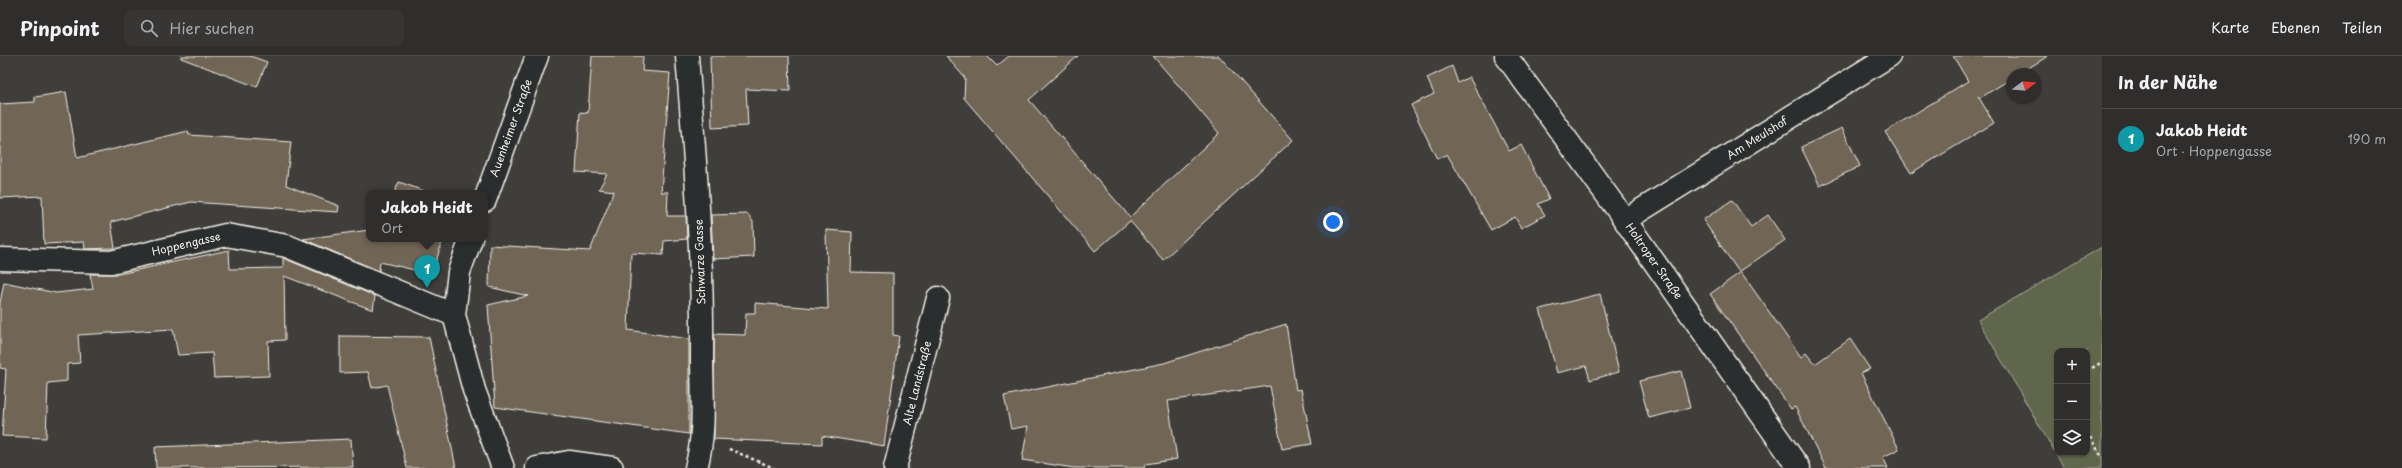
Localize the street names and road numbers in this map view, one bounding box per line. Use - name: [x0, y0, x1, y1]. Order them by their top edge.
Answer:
- street label: Auenheimer Straße: [485, 76, 536, 179]
- street label: Am Meulshof: [1723, 112, 1791, 163]
- street label: Schwarze Gasse: [690, 219, 709, 305]
- street label: Holtroper Straße: [1622, 219, 1687, 303]
- street label: Hoppengasse: [150, 227, 222, 260]
- street label: Alte Landstraße: [898, 339, 935, 427]

